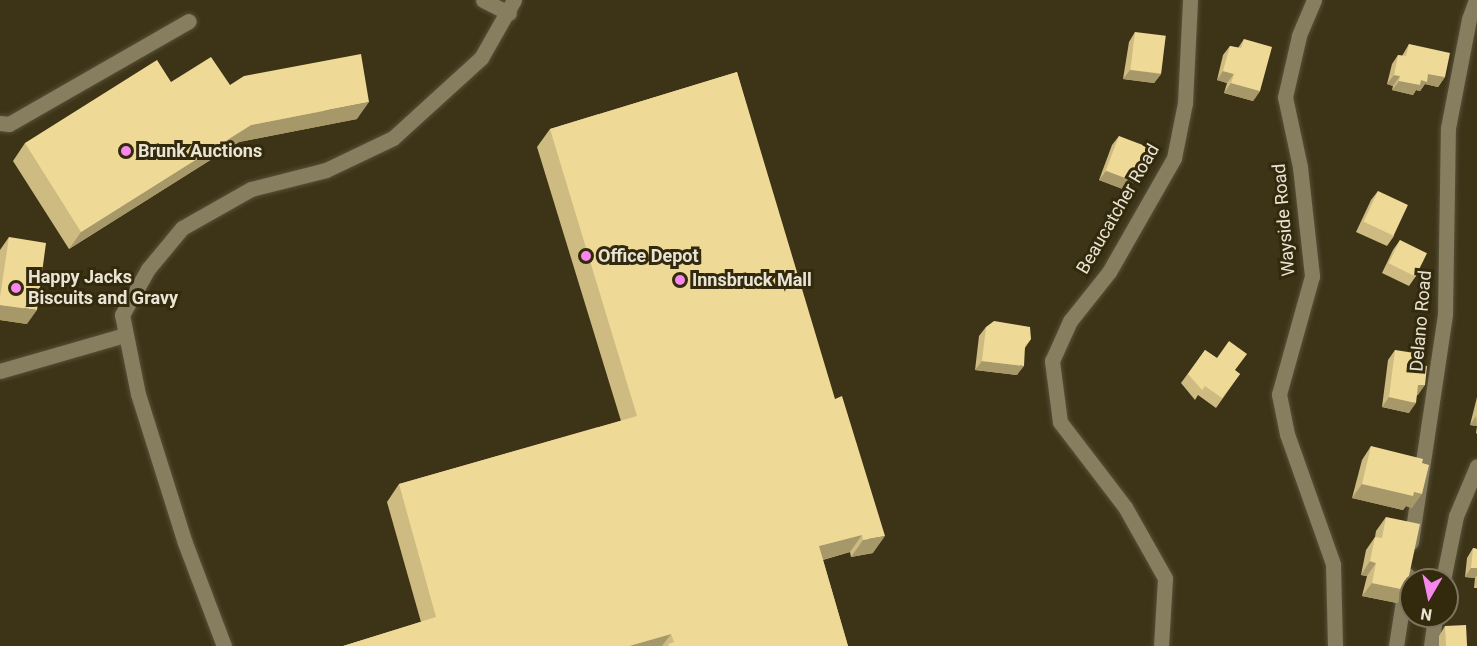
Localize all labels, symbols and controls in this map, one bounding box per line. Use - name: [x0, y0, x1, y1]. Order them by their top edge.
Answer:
- place label: Brunk Auctions: [138, 140, 262, 162]
- street label: Beaucatcher Road: [1072, 140, 1164, 278]
- marker: Brunk Auctions: [119, 144, 133, 158]
- street label: Wayside Road: [1268, 163, 1300, 277]
- place label: Office Depot: [598, 245, 699, 267]
- marker: Office Depot: [579, 249, 593, 263]
- place label: Happy Jacks Biscuits and Gravy: [28, 267, 178, 310]
- place label: Innsbruck Mall: [692, 269, 812, 291]
- street label: Delano Road: [1406, 270, 1436, 372]
- marker: Innsbruck Mall: [673, 273, 687, 287]
- marker: Happy Jacks Biscuits and Gravy: [9, 281, 23, 295]
- north arrow: [1399, 568, 1459, 628]
- text: N: [1419, 604, 1433, 625]

